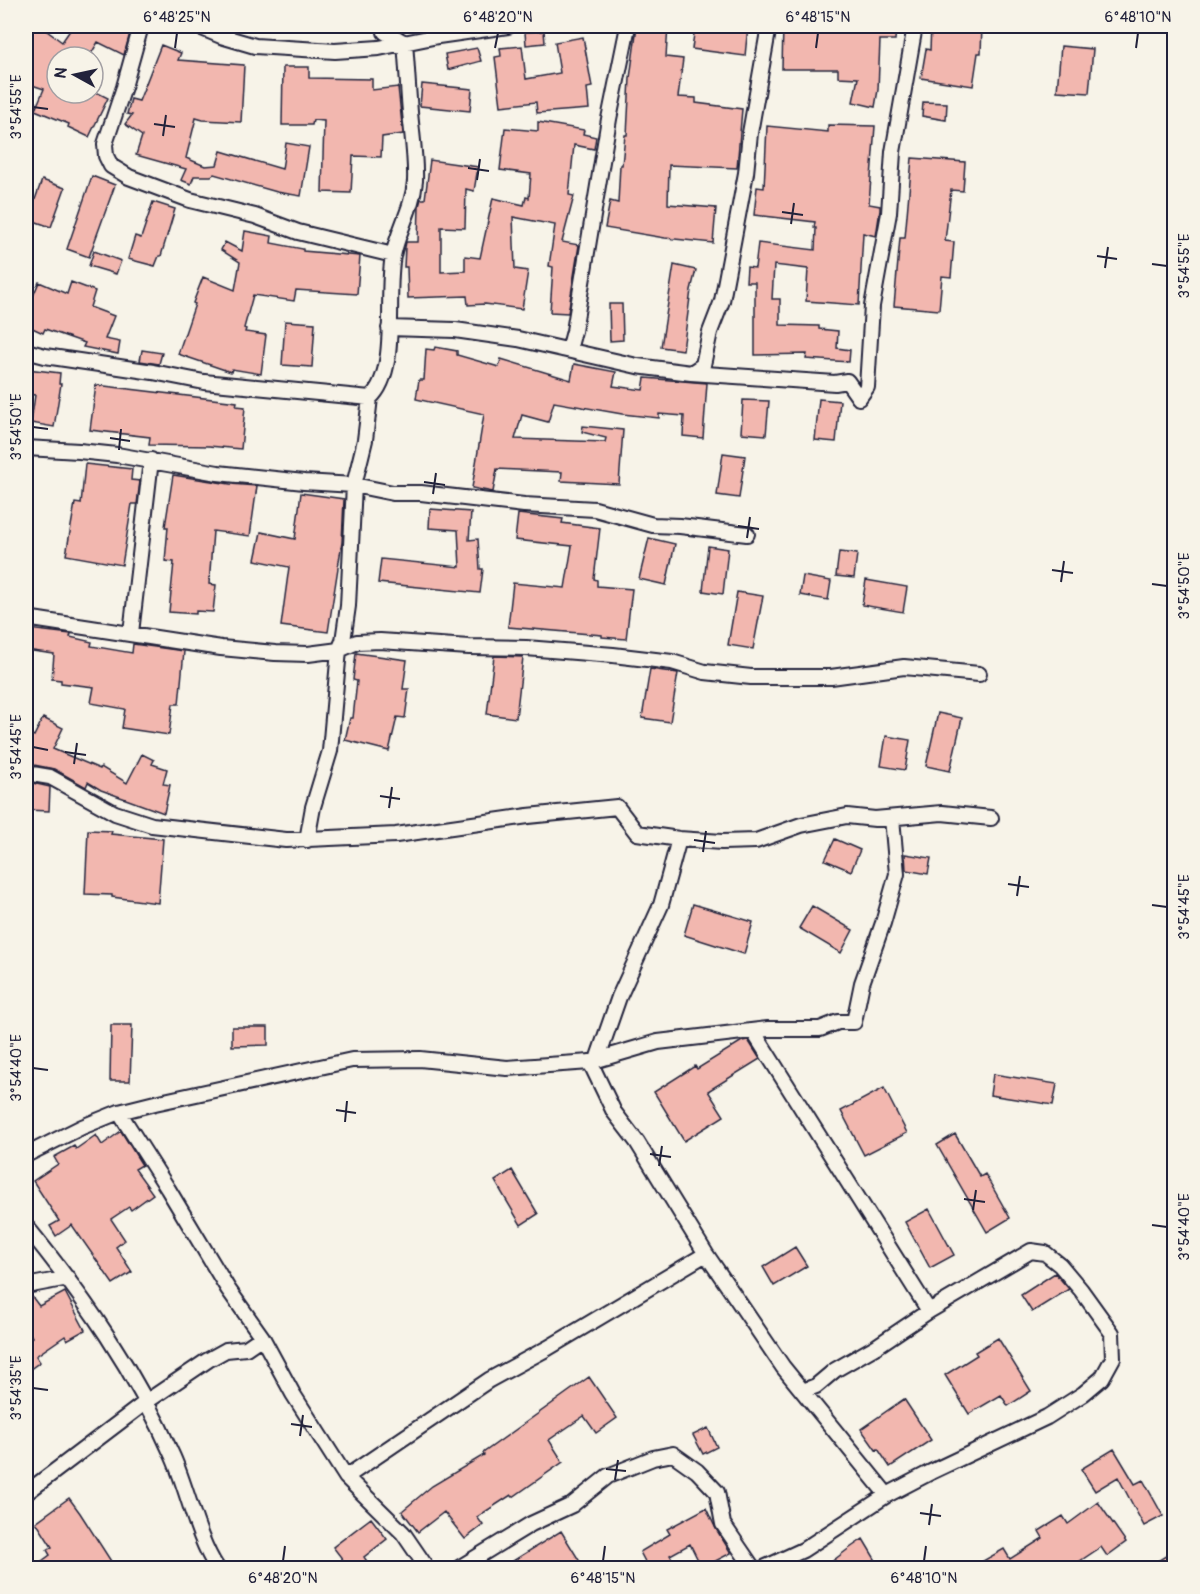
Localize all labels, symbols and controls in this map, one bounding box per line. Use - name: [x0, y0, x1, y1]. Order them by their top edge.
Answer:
- text: 6°48'25"N: [143, 8, 211, 27]
- text: 6°48'20"N: [463, 8, 533, 27]
- text: 6°48'15"N: [786, 8, 850, 27]
- text: 6°48'10"N: [1105, 8, 1171, 27]
- north arrow: [45, 45, 105, 105]
- text: N: [50, 66, 72, 80]
- text: 3°54'55"E: [7, 74, 26, 139]
- text: 3°54'55"E: [1175, 233, 1194, 298]
- text: 3°54'50"E: [7, 393, 26, 461]
- text: 3°54'50"E: [1175, 552, 1194, 620]
- text: 3°54'45"E: [7, 714, 26, 780]
- text: 3°54'45"E: [1175, 874, 1194, 940]
- text: 3°54'40"E: [7, 1034, 26, 1102]
- text: 3°54'40"E: [1175, 1193, 1194, 1261]
- text: 3°54'35"E: [7, 1355, 26, 1421]
- text: 6°48'20"N: [248, 1569, 318, 1588]
- text: 6°48'15"N: [571, 1569, 635, 1588]
- text: 6°48'10"N: [891, 1569, 957, 1588]

